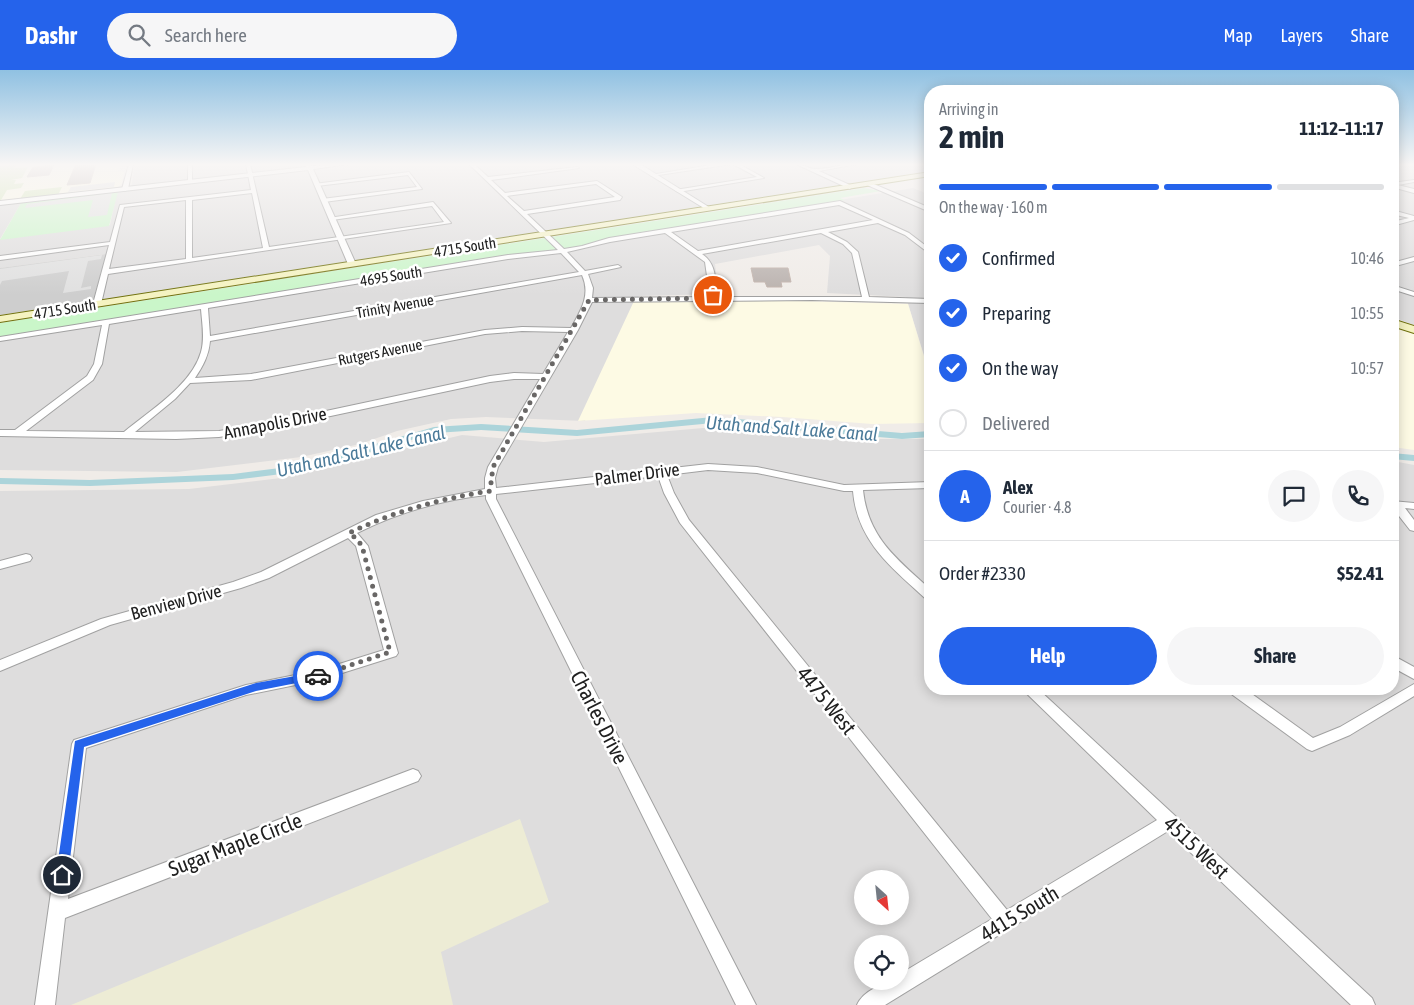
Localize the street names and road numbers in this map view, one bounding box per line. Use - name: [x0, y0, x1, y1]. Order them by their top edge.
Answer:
- street label: 4715 South: [433, 234, 497, 260]
- street label: 4695 South: [359, 263, 423, 289]
- street label: Trinity Avenue: [355, 291, 435, 321]
- street label: 4715 South: [33, 296, 97, 322]
- street label: Rutgers Avenue: [336, 335, 424, 368]
- street label: Annapolis Drive: [222, 403, 328, 443]
- street label: Palmer Drive: [593, 458, 681, 490]
- street label: Benview Drive: [128, 580, 224, 624]
- street label: 4475 West: [793, 661, 861, 739]
- street label: Charles Drive: [566, 666, 634, 768]
- street label: Sugar Maple Circle: [165, 808, 305, 880]
- street label: 4515 West: [1160, 811, 1234, 883]
- street label: 4415 South: [975, 880, 1063, 946]

